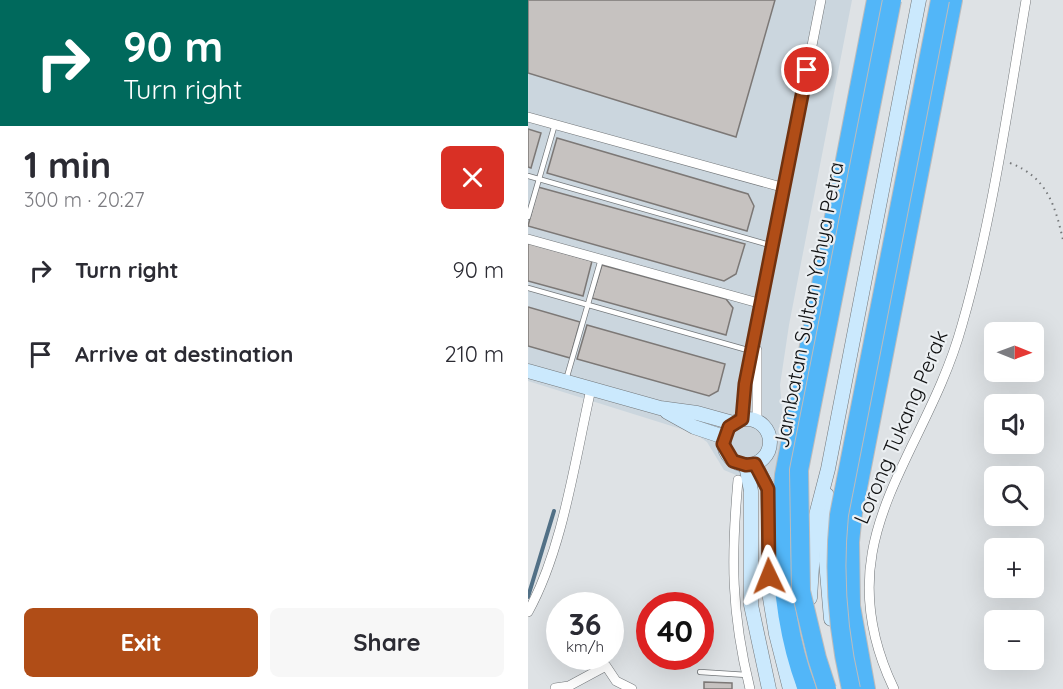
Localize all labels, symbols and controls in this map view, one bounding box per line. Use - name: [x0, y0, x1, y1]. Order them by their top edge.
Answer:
- text: 90 m: [123, 20, 223, 73]
- icon: right: [24, 24, 102, 102]
- pin: [781, 44, 832, 95]
- icon: arrive: [790, 53, 823, 86]
- text: Turn right: [123, 72, 242, 106]
- text: 1 min: [24, 142, 111, 187]
- button: close: [441, 146, 504, 209]
- street label: Jambatan Sultan Yahya Petra: [767, 159, 849, 450]
- text: 300 m · 20:27: [24, 187, 145, 212]
- icon: right: [24, 254, 57, 287]
- text: Turn right: [75, 256, 179, 284]
- text: 90 m: [453, 256, 504, 284]
- north arrow: [984, 322, 1044, 382]
- map controls: [984, 322, 1044, 670]
- street label: Lorong Tukang Perak: [847, 326, 953, 527]
- icon: arrive: [24, 338, 57, 371]
- text: Arrive at destination: [75, 340, 293, 368]
- text: 210 m: [445, 340, 504, 368]
- button: sound: [984, 394, 1044, 454]
- button: search: [984, 466, 1044, 526]
- button: +: [984, 538, 1044, 598]
- position arrow: [737, 544, 801, 608]
- speed limit sign: 40: [636, 592, 714, 670]
- text: 36: [569, 605, 601, 643]
- button: Exit: [24, 608, 258, 677]
- button: Share: [270, 608, 504, 677]
- button: −: [984, 610, 1044, 670]
- text: km/h: [566, 637, 604, 656]

